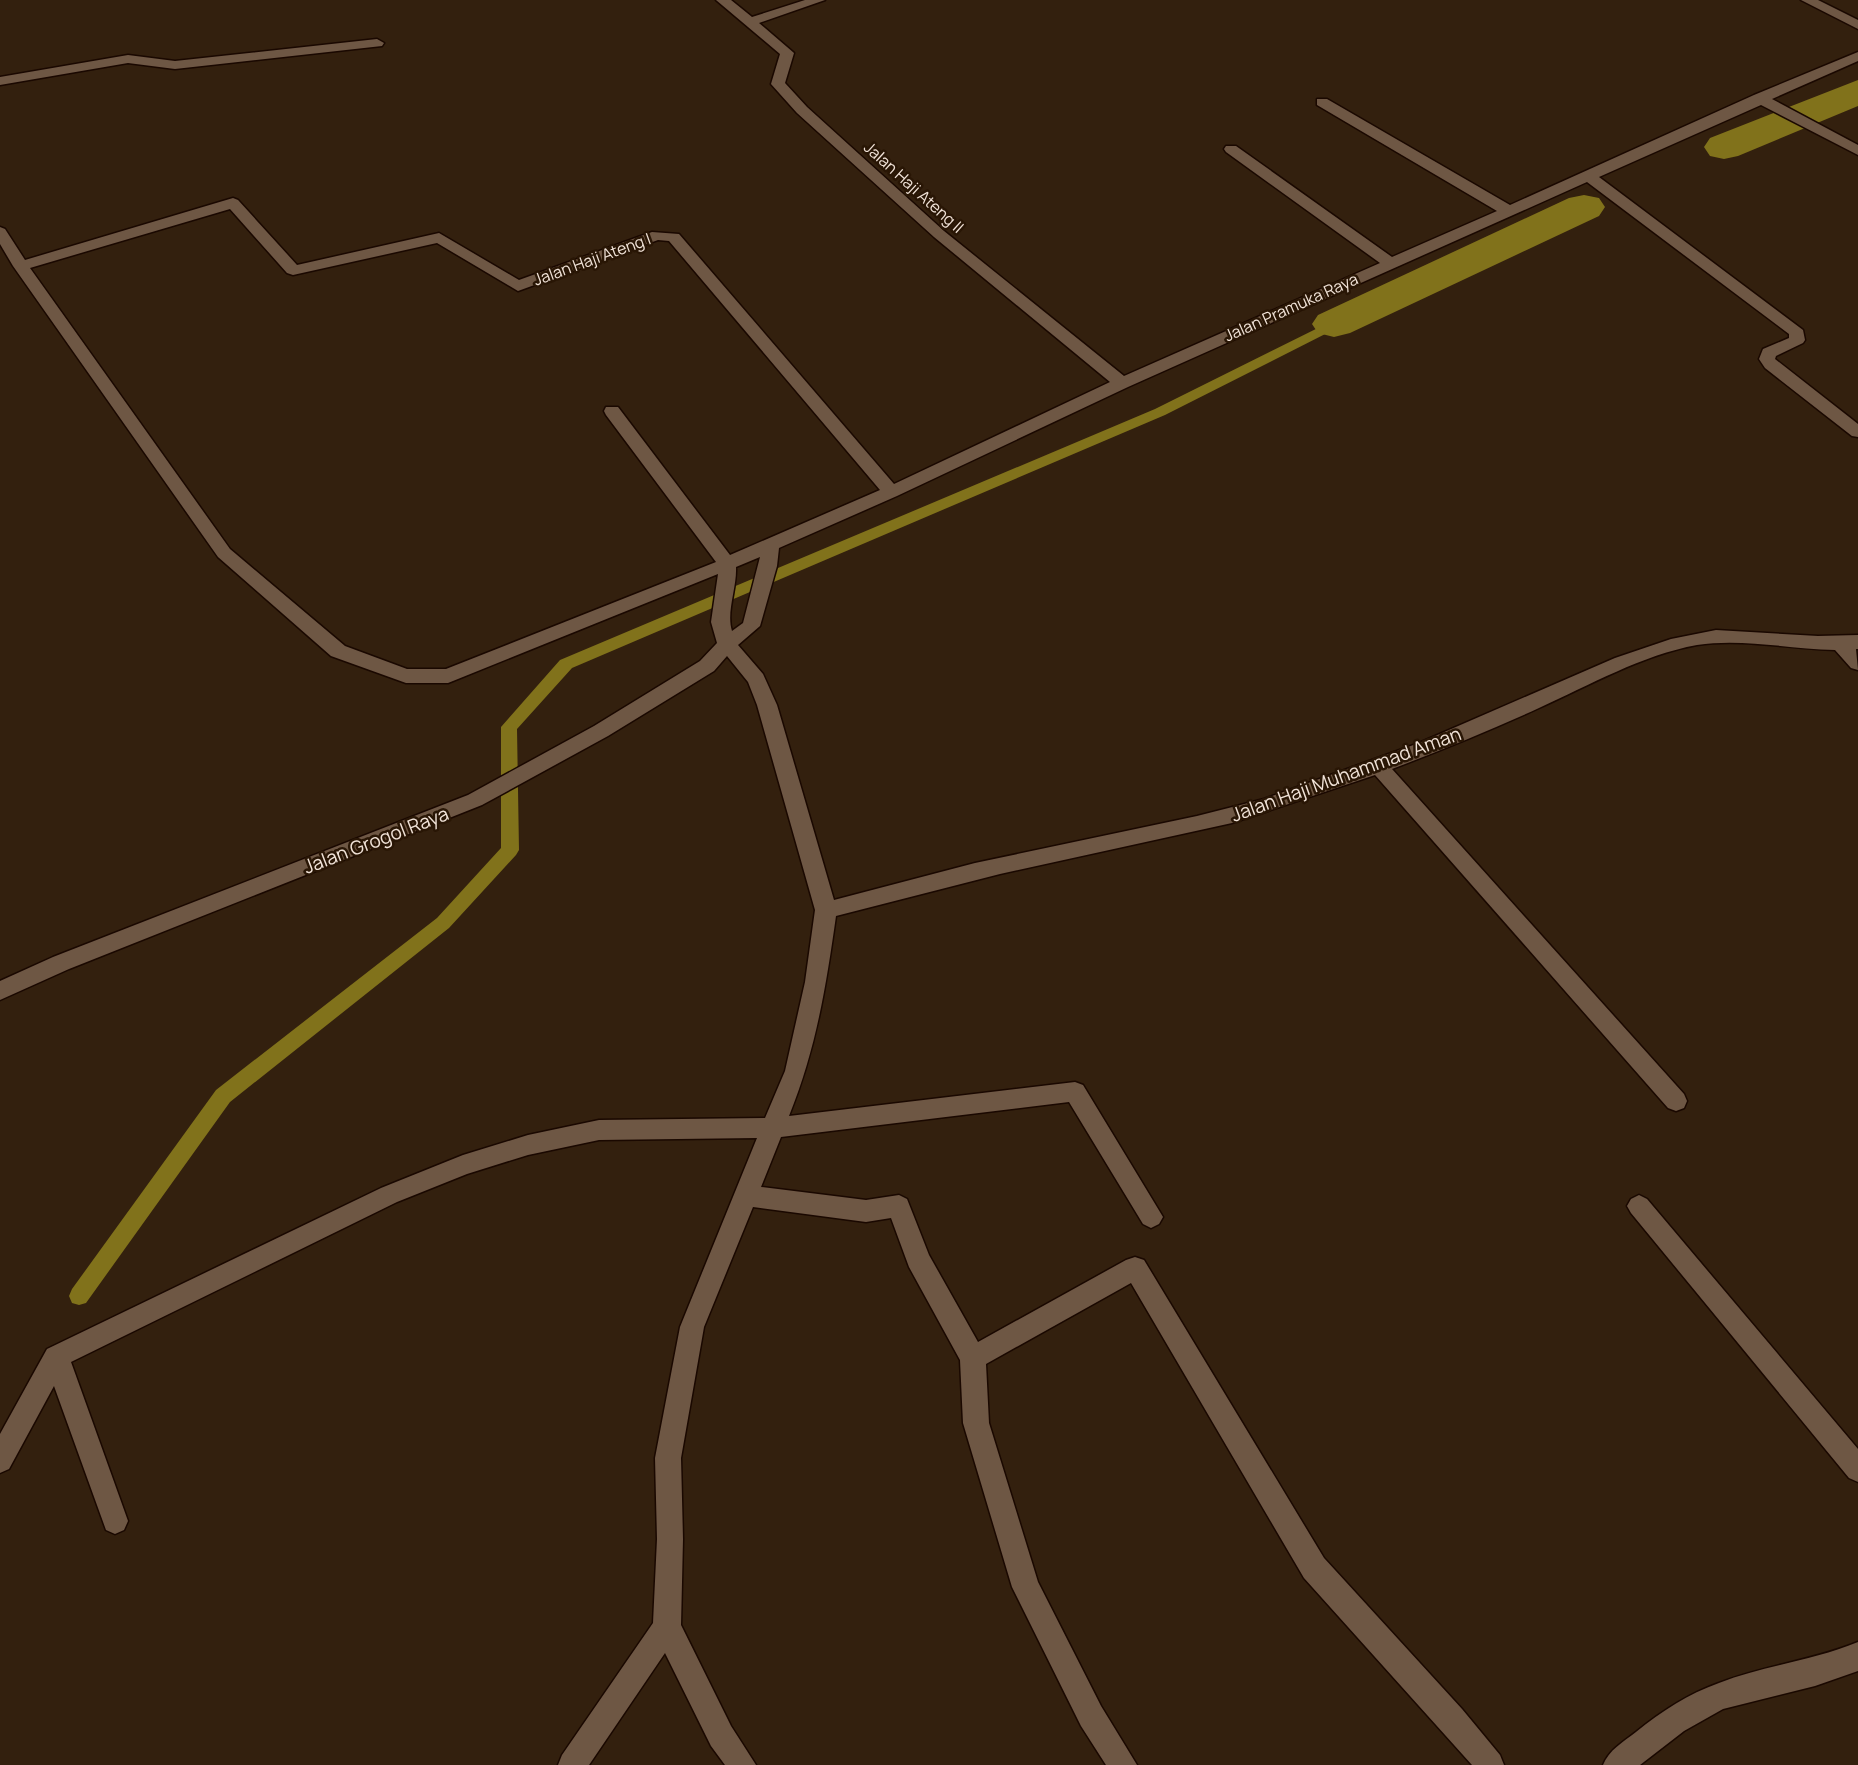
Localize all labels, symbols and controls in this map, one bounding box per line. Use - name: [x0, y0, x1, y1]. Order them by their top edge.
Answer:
- street label: Jalan Haji Ateng II: [859, 136, 969, 238]
- street label: Jalan Haji Ateng I: [530, 228, 654, 290]
- street label: Jalan Pramuka Raya: [1221, 268, 1361, 346]
- street label: Jalan Haji Muhammad Aman: [1227, 720, 1465, 828]
- street label: Jalan Grogol Raya: [300, 800, 452, 880]

